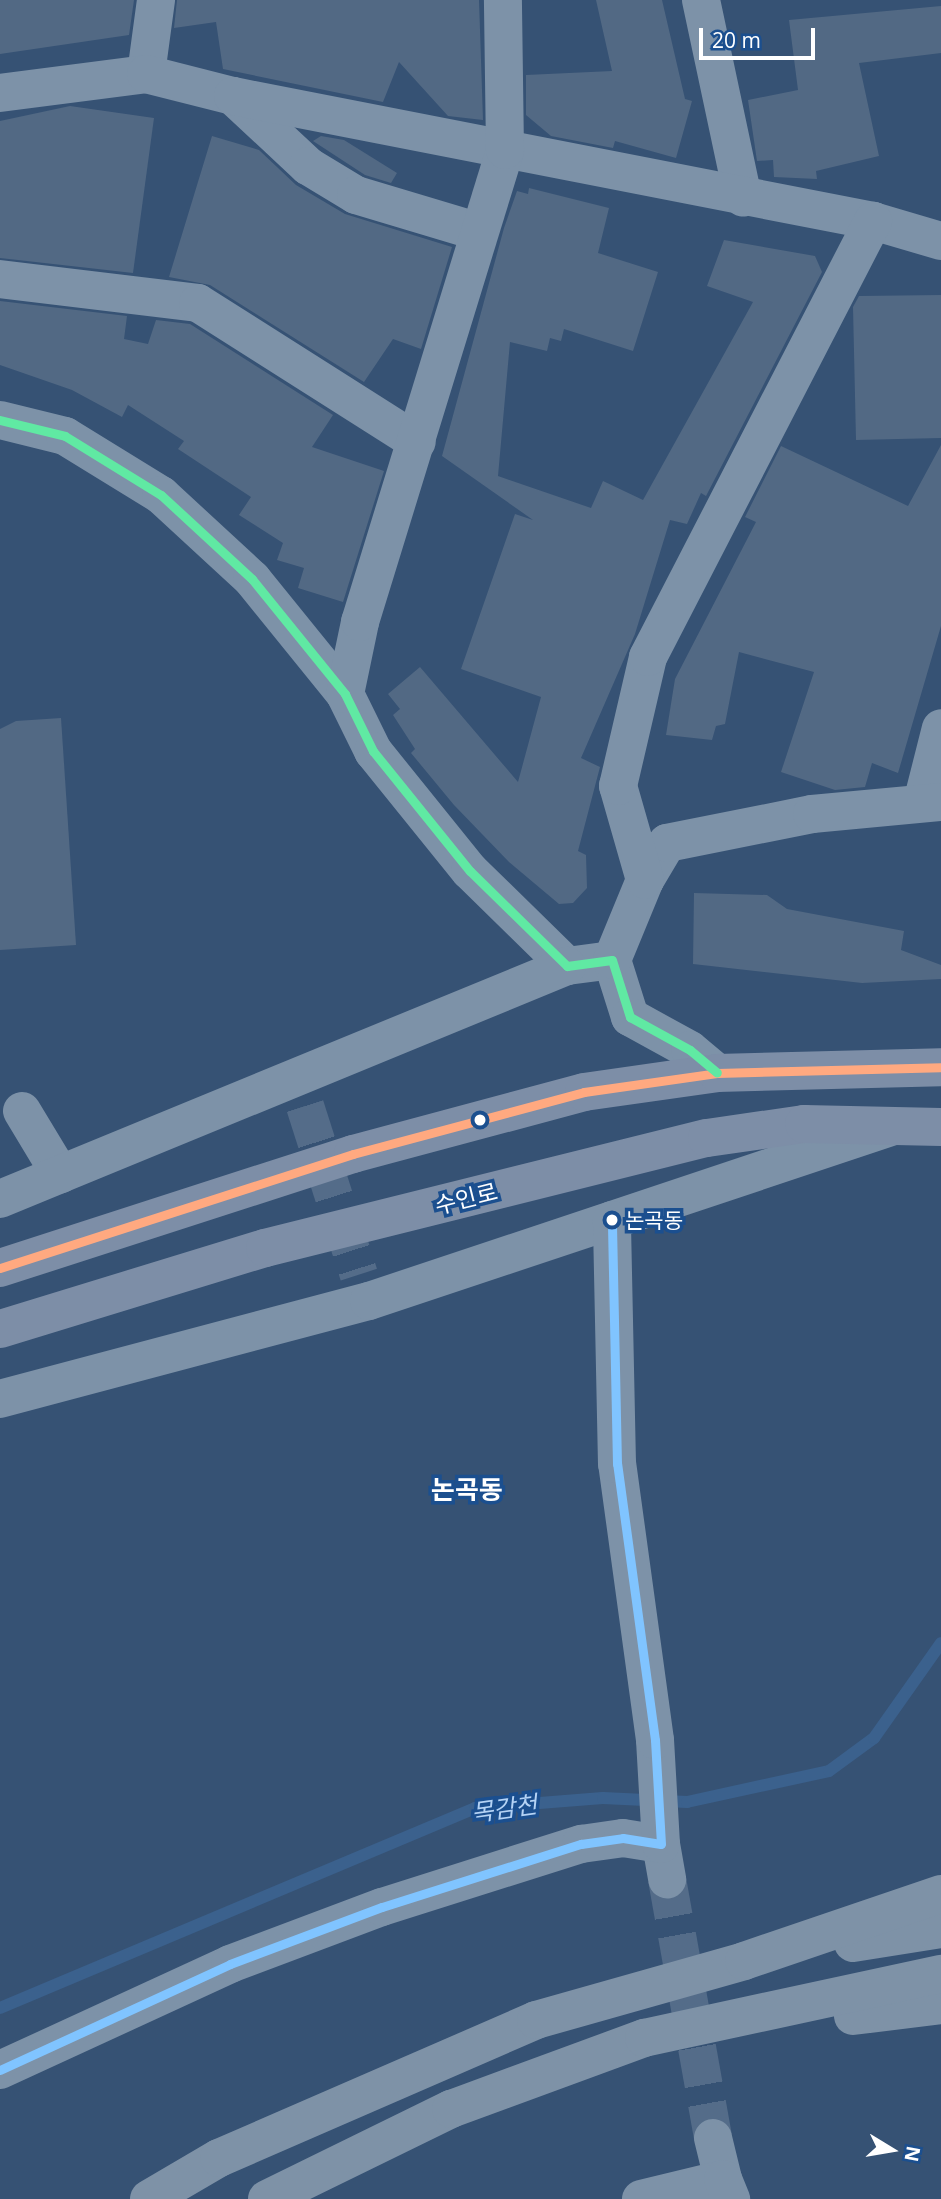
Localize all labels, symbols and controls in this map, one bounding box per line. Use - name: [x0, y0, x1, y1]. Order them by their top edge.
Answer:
- scale bar: [703, 14, 818, 58]
- text: 20 m: [712, 26, 761, 54]
- unlabelled marker: [473, 1113, 487, 1127]
- street label: 수인로: [432, 1177, 500, 1219]
- place label: 논곡동: [625, 1207, 683, 1233]
- marker: 논곡동: [605, 1213, 619, 1227]
- district label: 논곡동: [431, 1474, 503, 1506]
- water label: 목감천: [469, 1789, 539, 1827]
- north arrow: [857, 2115, 927, 2185]
- text: N: [898, 2144, 927, 2164]

